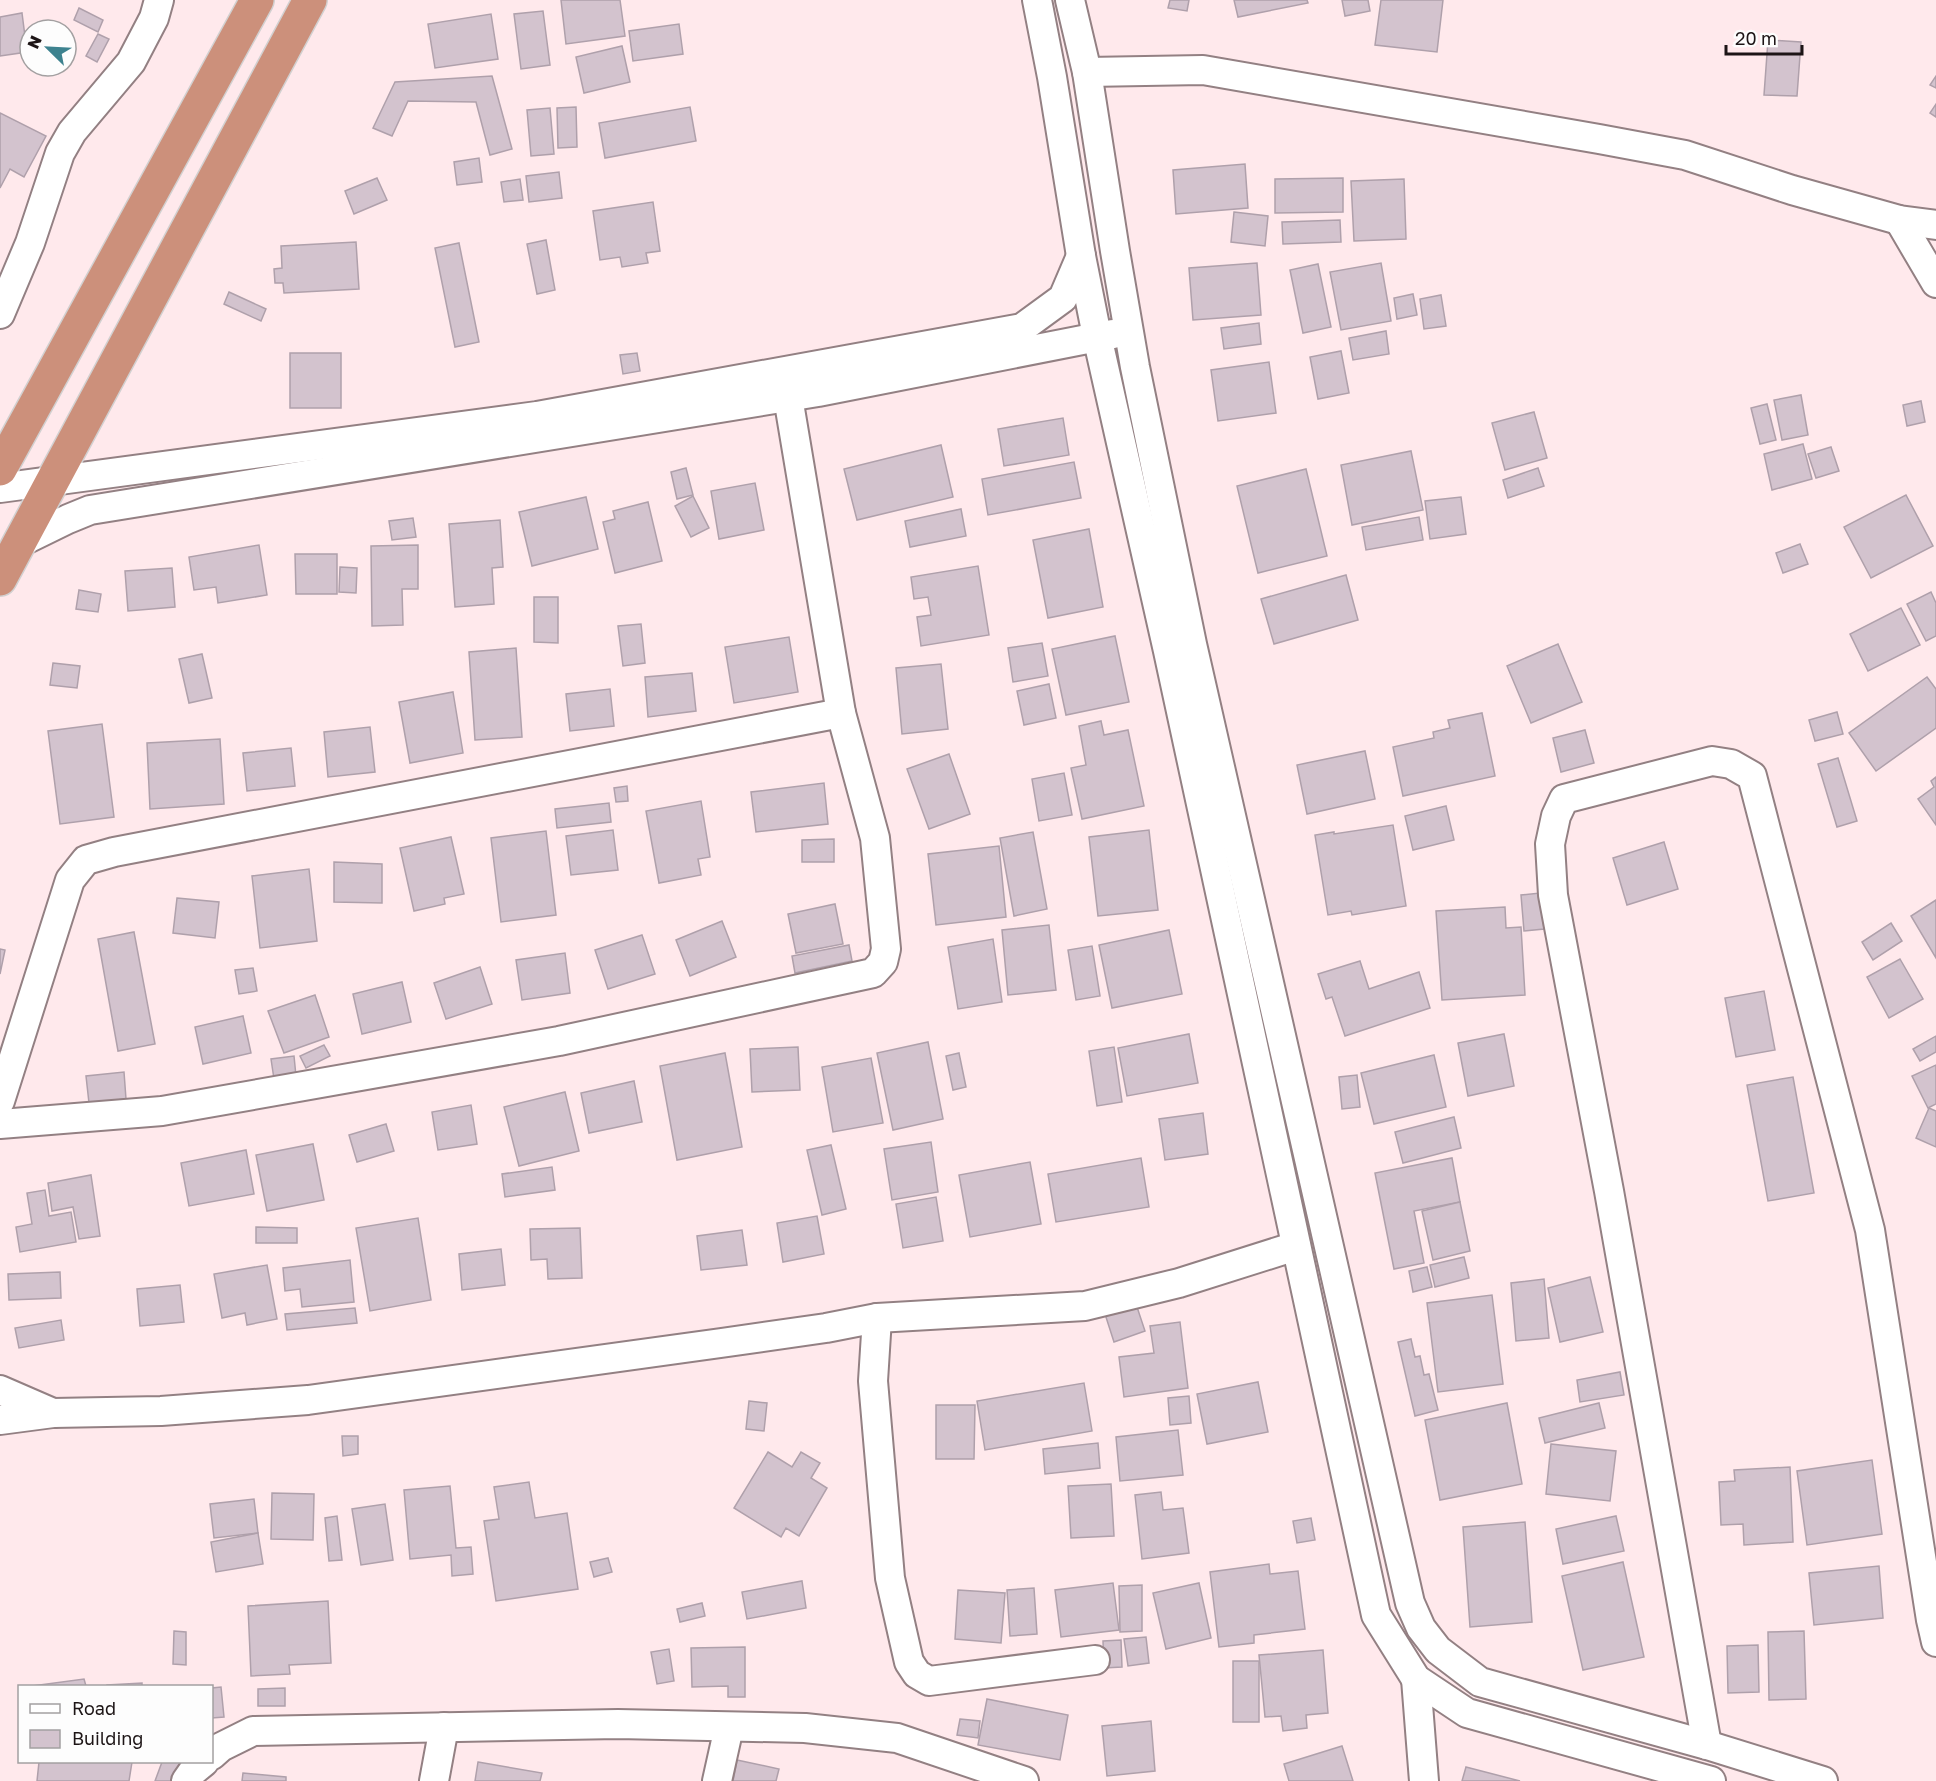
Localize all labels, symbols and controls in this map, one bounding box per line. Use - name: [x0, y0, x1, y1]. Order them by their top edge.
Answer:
- north arrow: [18, 18, 78, 78]
- scale bar: [1726, 18, 1802, 56]
- text: 20 m: [1735, 27, 1777, 49]
- text: N: [23, 32, 46, 52]
- legend: [18, 1685, 213, 1763]
- text: Road: [72, 1697, 116, 1719]
- text: Building: [72, 1727, 143, 1749]

